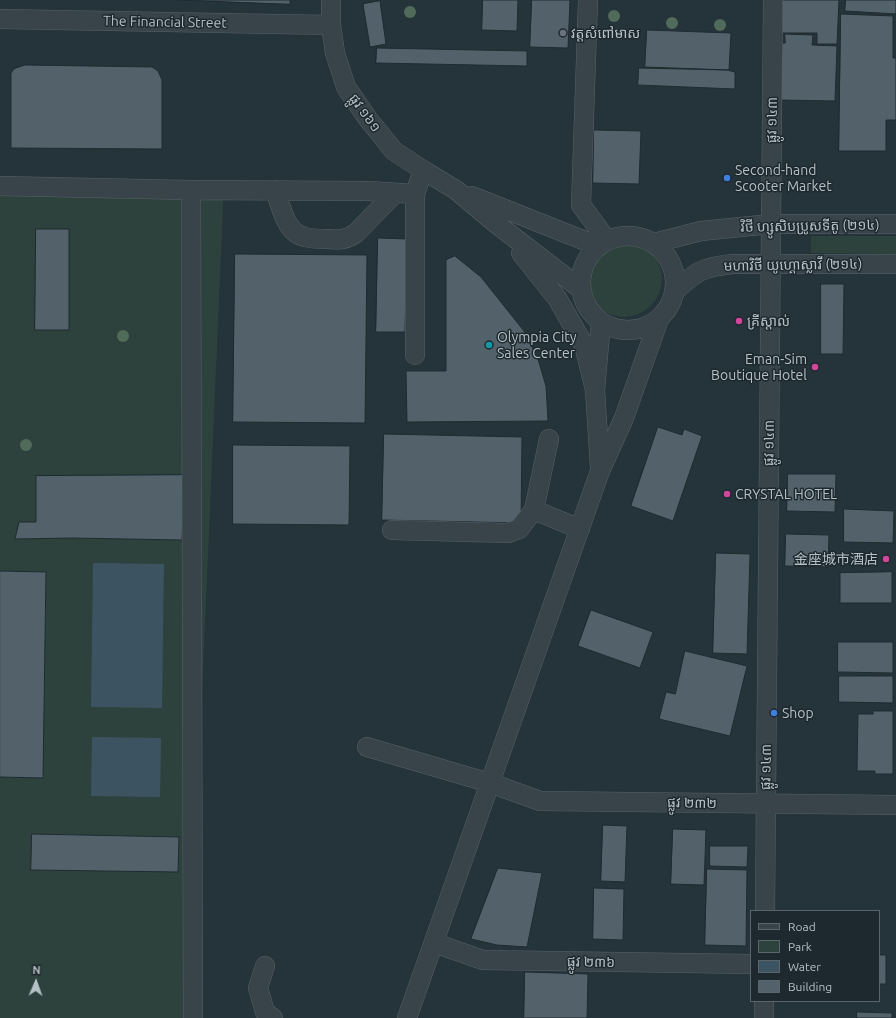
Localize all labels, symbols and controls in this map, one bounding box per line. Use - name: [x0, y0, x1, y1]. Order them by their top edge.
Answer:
- street label: The Financial Street: [103, 13, 227, 31]
- place label: វត្តសំពៅមាស: [571, 25, 640, 41]
- marker: វត្តសំពៅមាស: [558, 28, 568, 38]
- street label: ផ្លូវ ១៦១: [345, 91, 385, 135]
- street label: ផ្លូវ ១៤៣: [763, 97, 781, 143]
- place label: Second-hand Scooter Market: [735, 162, 832, 194]
- marker: Second-hand Scooter Market: [722, 173, 732, 183]
- street label: វិថី ហ្សូសិបប្រូសទីតូ (២១៤): [740, 216, 880, 236]
- street label: មហាវិថី យូហ្គោស្លាវី (២១៤): [723, 255, 863, 275]
- place label: គ្រីស្តាល់: [747, 313, 790, 329]
- marker: គ្រីស្តាល់: [734, 316, 744, 326]
- place label: Olympia City Sales Center: [497, 329, 577, 362]
- marker: Olympia City Sales Center: [484, 340, 494, 350]
- place label: Eman-Sim Boutique Hotel: [711, 351, 807, 384]
- marker: Eman-Sim Boutique Hotel: [810, 362, 820, 372]
- street label: ផ្លូវ ១៤៣: [760, 420, 778, 466]
- place label: CRYSTAL HOTEL: [735, 486, 837, 502]
- marker: CRYSTAL HOTEL: [722, 489, 732, 499]
- place label: 金座城市酒店: [794, 551, 878, 567]
- marker: 金座城市酒店: [881, 554, 891, 564]
- place label: Shop: [782, 705, 814, 721]
- marker: Shop: [769, 708, 779, 718]
- street label: ផ្លូវ ១៤៣: [757, 744, 775, 790]
- street label: ផ្លូវ ២៣២: [667, 794, 717, 812]
- legend: [750, 910, 880, 1002]
- text: Road: [788, 920, 816, 933]
- text: Park: [788, 940, 812, 953]
- street label: ផ្លូវ ២៣៦: [567, 953, 615, 971]
- text: Water: [788, 960, 821, 973]
- north arrow: [16, 962, 56, 1002]
- text: N: [32, 964, 41, 976]
- text: Building: [788, 980, 832, 993]

